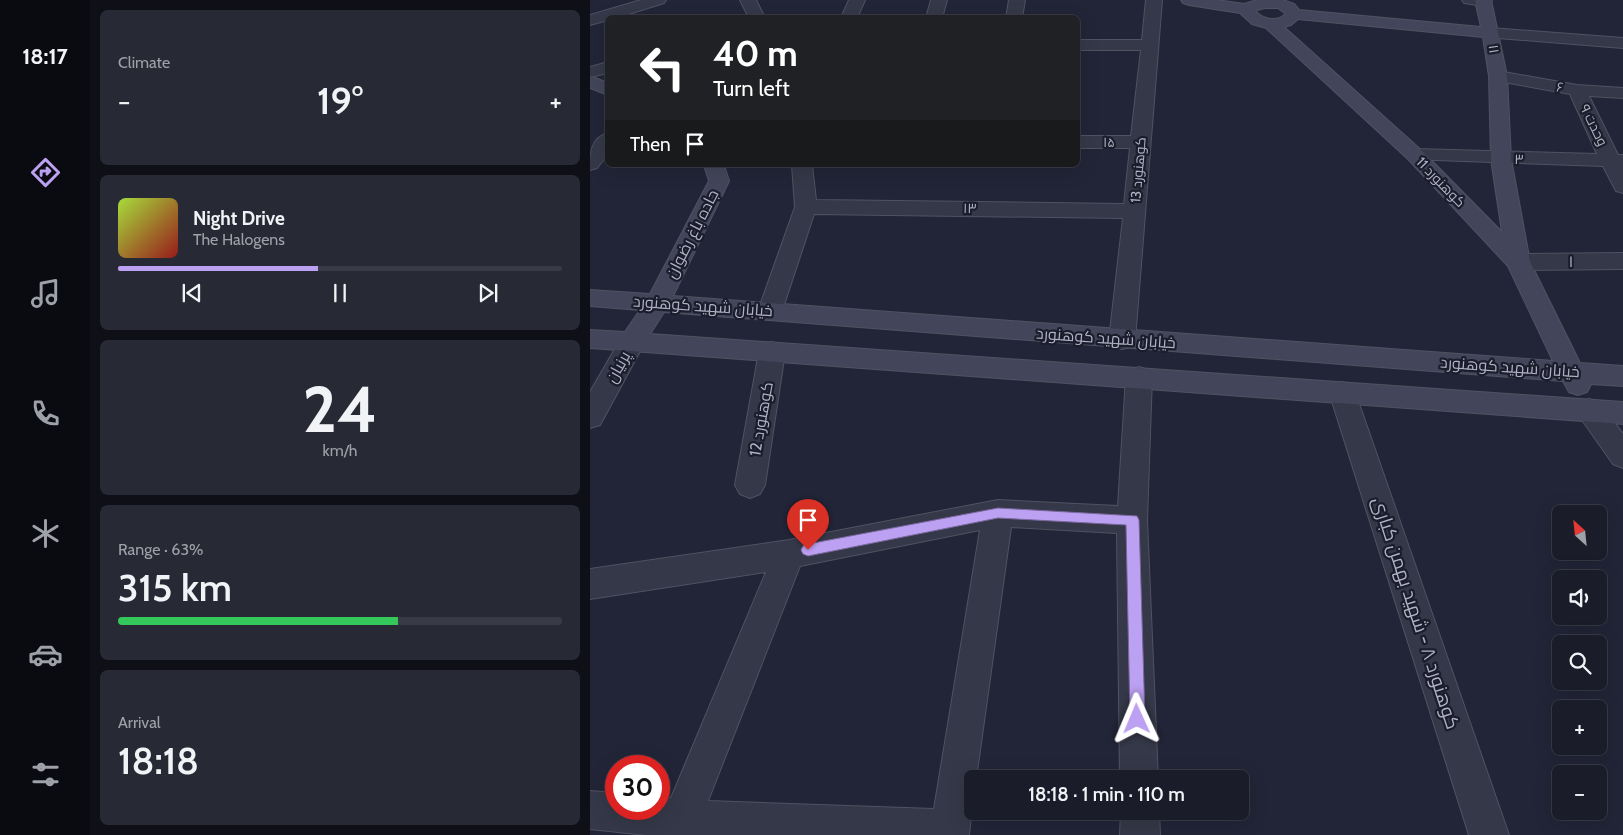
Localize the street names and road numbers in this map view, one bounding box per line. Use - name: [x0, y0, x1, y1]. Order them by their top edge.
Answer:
- street label: ۱۱: [1484, 43, 1504, 55]
- street label: ۶: [1555, 78, 1565, 96]
- street label: ۹ وحدت: [1576, 101, 1612, 149]
- street label: ۱۵: [1103, 133, 1115, 151]
- street label: کوهنورد 13: [1126, 136, 1150, 204]
- street label: ۳: [1514, 150, 1524, 168]
- street label: کوهنورد 11: [1413, 153, 1469, 211]
- street label: جاده باغ رضوان: [661, 186, 724, 283]
- street label: ۱۳: [963, 199, 977, 217]
- street label: ۱: [1569, 252, 1573, 271]
- street label: خیابان شهید کوهنورد: [632, 292, 774, 321]
- street label: خیابان شهید کوهنورد: [1035, 324, 1177, 353]
- street label: پرنیان: [602, 347, 637, 387]
- street label: خیابان شهید کوهنورد: [1439, 353, 1581, 382]
- street label: کوهنورد 12: [745, 380, 777, 458]
- street label: کوهنورد ۸ - شهید بهمن کباری: [1368, 494, 1464, 732]

